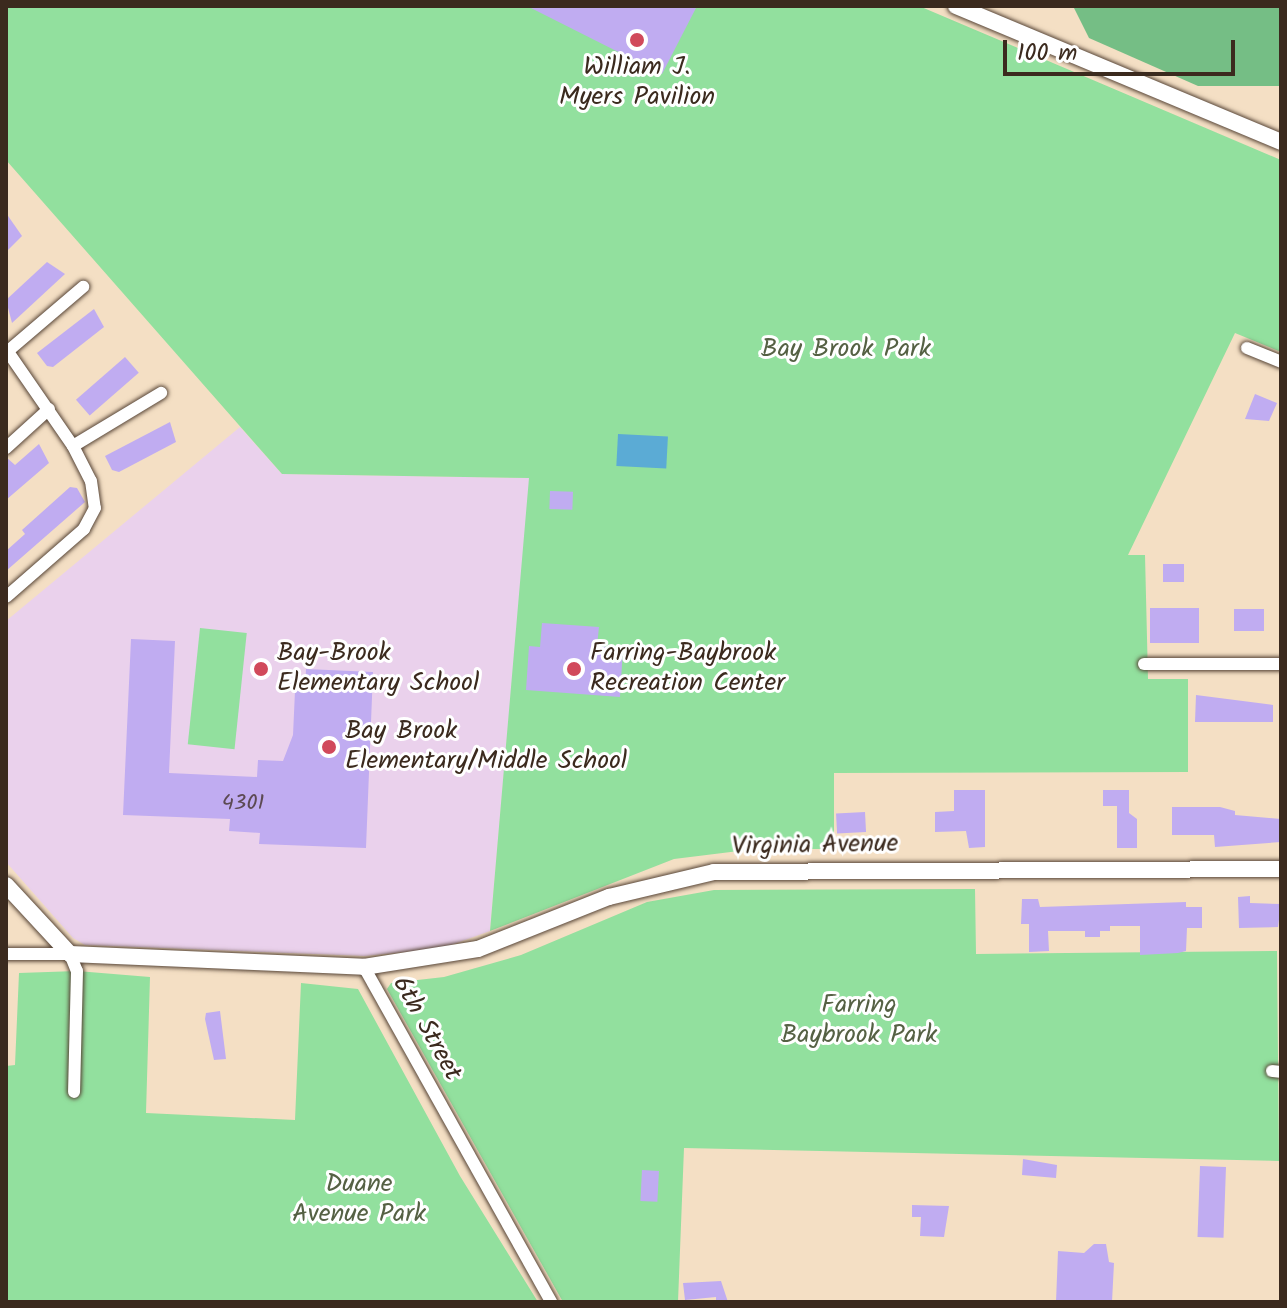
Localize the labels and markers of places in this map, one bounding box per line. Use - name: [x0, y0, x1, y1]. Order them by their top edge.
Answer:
- marker: William J. Myers Pavilion: [628, 31, 646, 49]
- place label: William J. Myers Pavilion: [559, 52, 715, 114]
- place label: Bay-Brook Elementary School: [277, 638, 479, 700]
- place label: Farring-Baybrook Recreation Center: [590, 638, 785, 700]
- marker: Bay-Brook Elementary School: [252, 660, 270, 678]
- marker: Farring-Baybrook Recreation Center: [565, 660, 583, 678]
- place label: Bay Brook Elementary/Middle School: [345, 716, 627, 778]
- marker: Bay Brook Elementary/Middle School: [320, 738, 338, 756]

